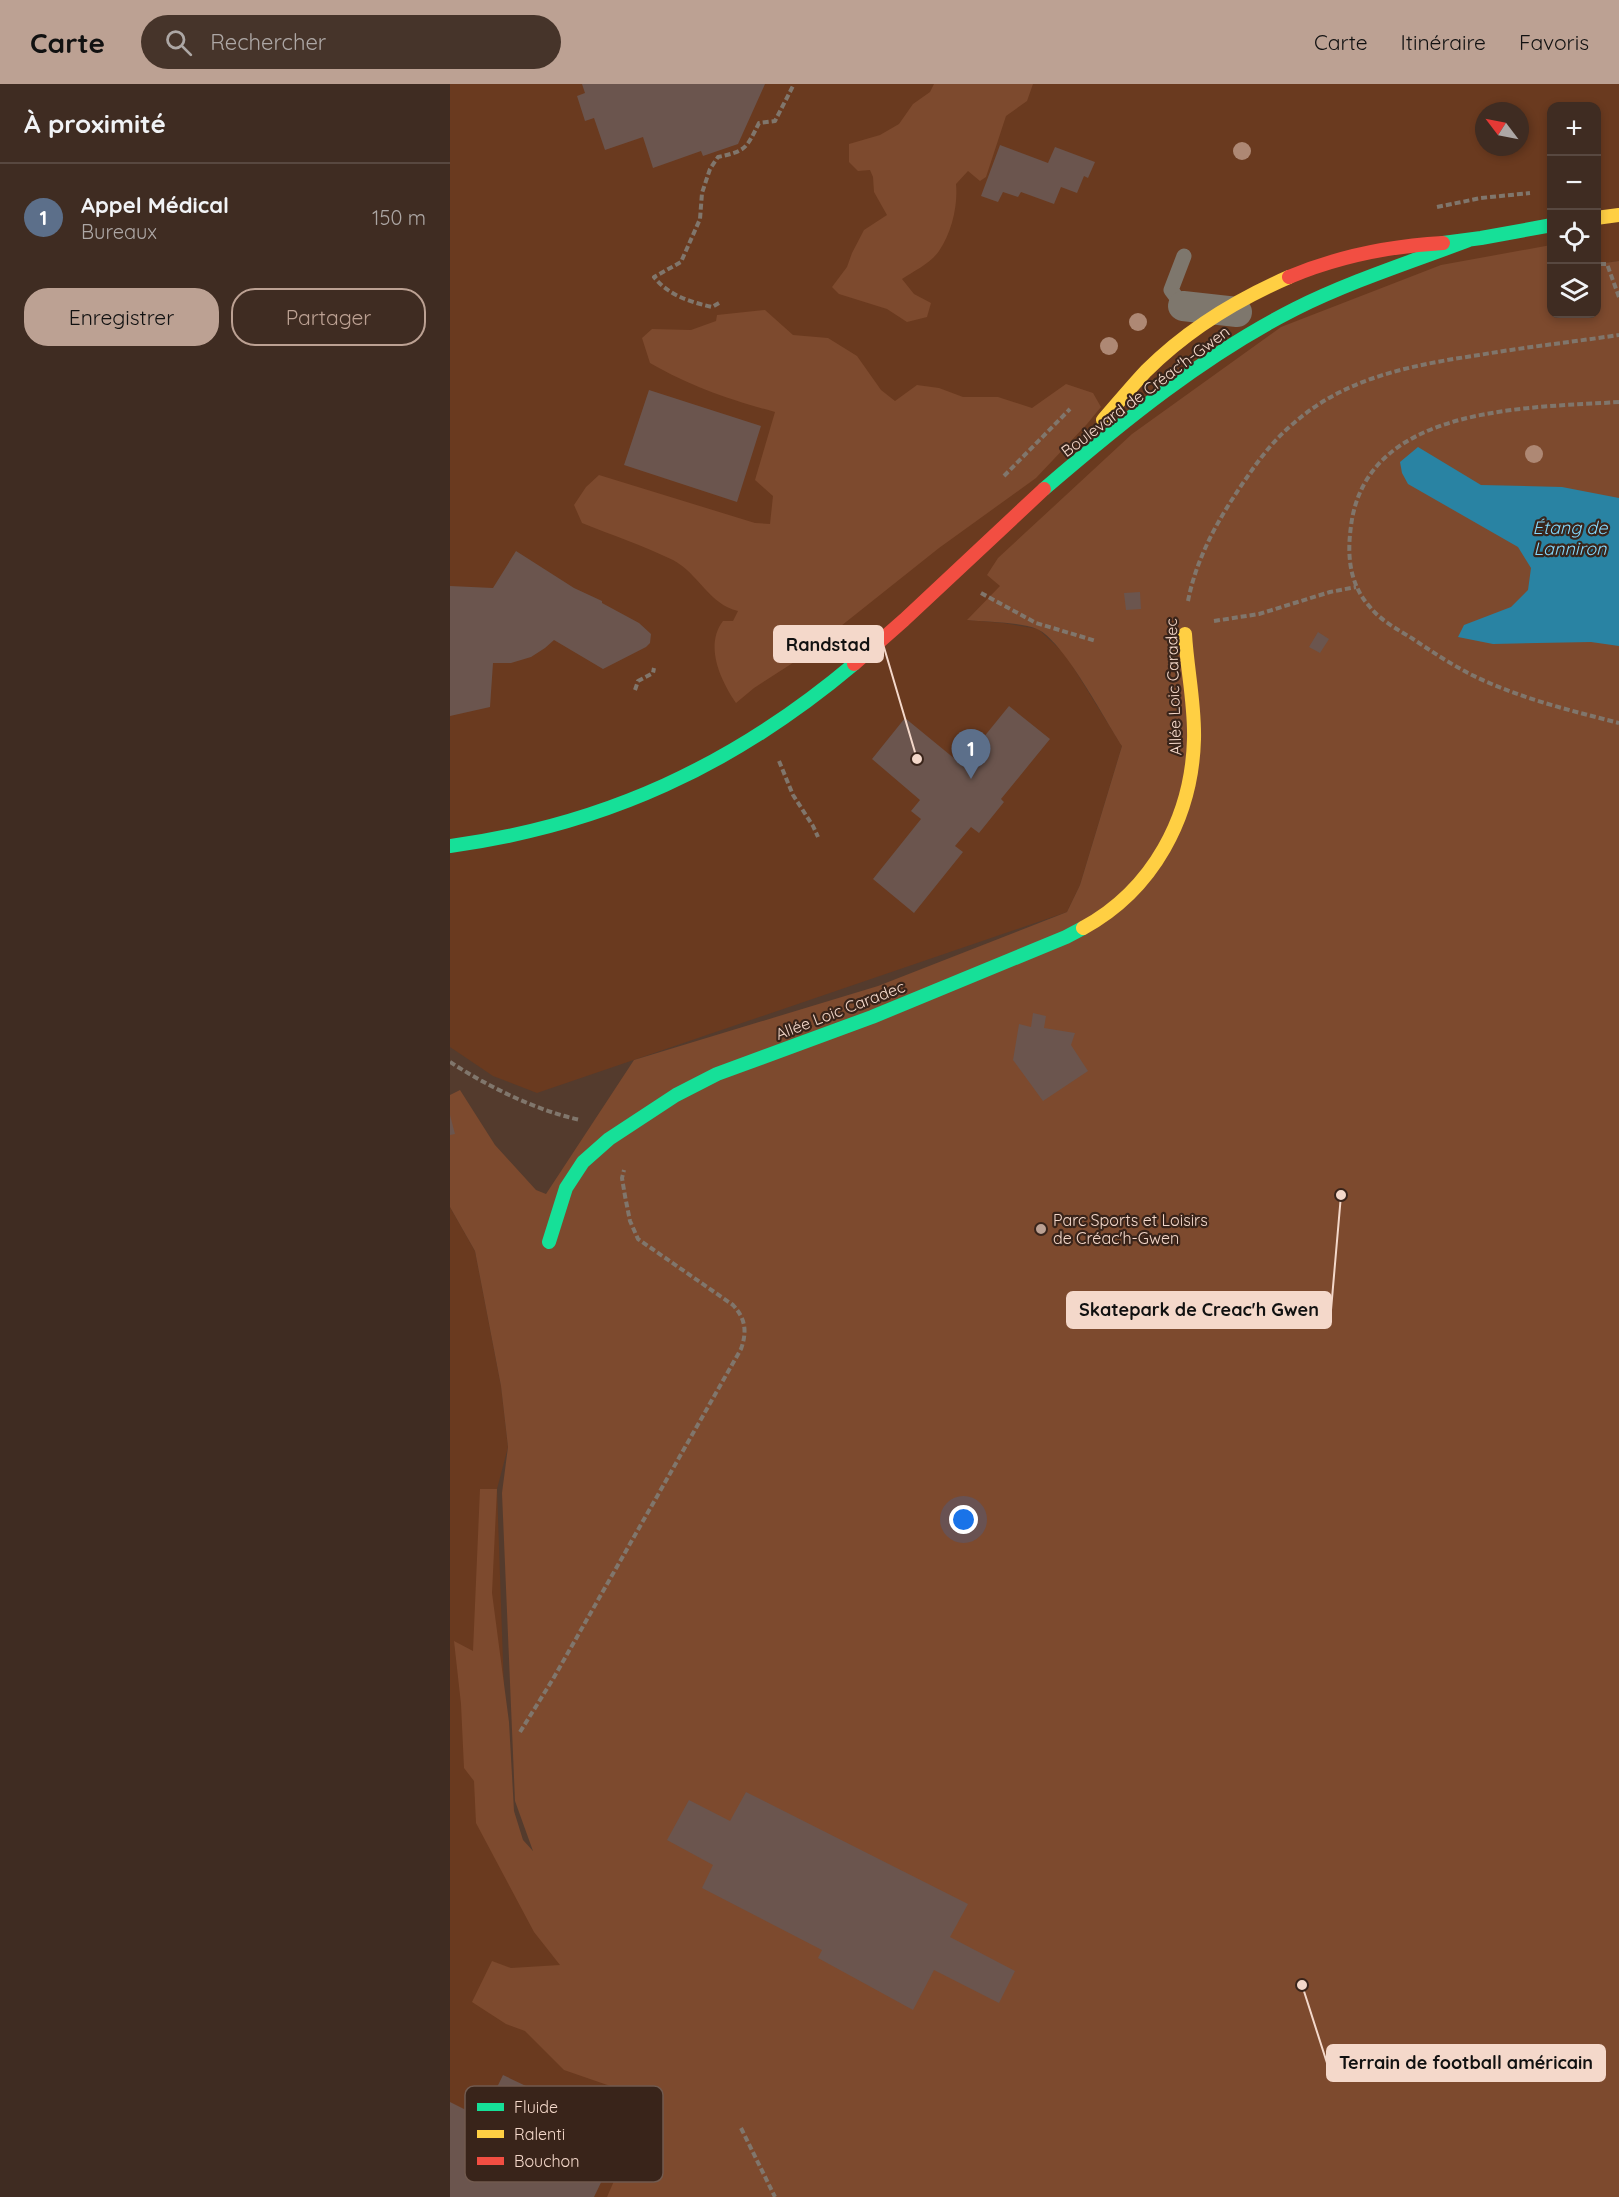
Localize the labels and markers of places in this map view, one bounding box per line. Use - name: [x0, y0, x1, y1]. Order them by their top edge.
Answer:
- callout: Randstad: [774, 626, 883, 662]
- pin: 1: [952, 730, 990, 779]
- place label: Parc Sports et Loisirs de Créac'h-Gwen: [1053, 1210, 1208, 1248]
- marker: Parc Sports et Loisirs de Créac'h-Gwen: [1034, 1222, 1048, 1236]
- callout: Skatepark de Creac'h Gwen: [1067, 1292, 1331, 1328]
- callout: Terrain de football américain: [1327, 2045, 1605, 2081]

